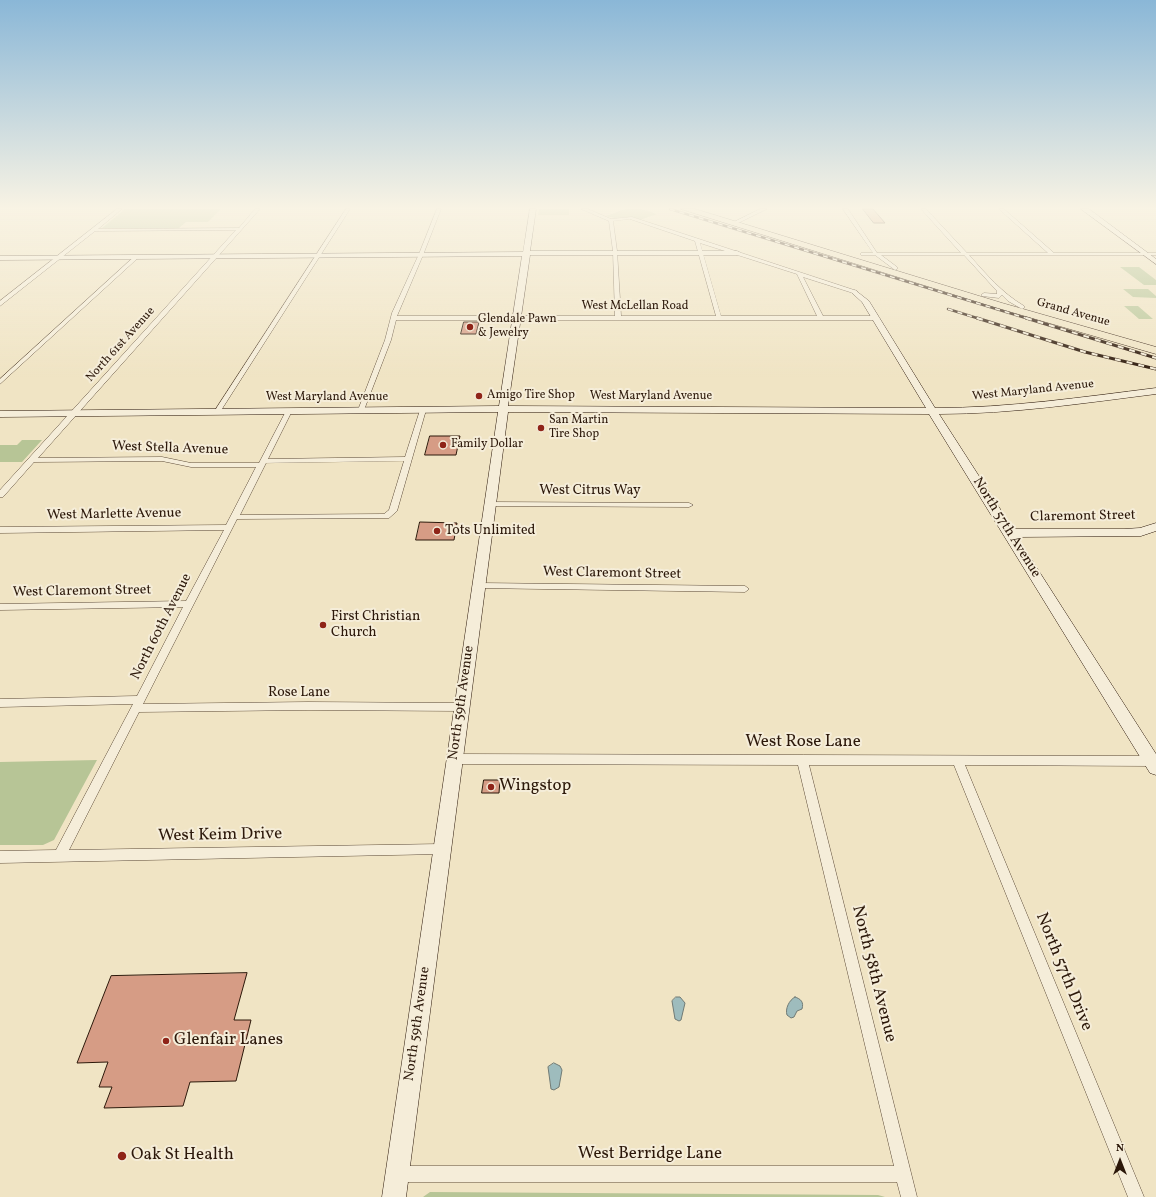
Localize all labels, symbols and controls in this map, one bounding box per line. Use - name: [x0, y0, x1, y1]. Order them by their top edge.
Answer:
- street label: Grand Avenue: [1035, 296, 1111, 330]
- street label: West McLellan Road: [581, 300, 689, 314]
- street label: North 61st Avenue: [84, 305, 158, 385]
- place label: Glendale Pawn & Jewelry: [478, 313, 557, 341]
- marker: Glendale Pawn & Jewelry: [465, 322, 475, 332]
- street label: West Maryland Avenue: [971, 377, 1095, 405]
- place label: Amigo Tire Shop: [487, 389, 575, 403]
- street label: West Maryland Avenue: [590, 390, 712, 404]
- street label: West Maryland Avenue: [266, 391, 388, 405]
- marker: Amigo Tire Shop: [474, 391, 484, 401]
- place label: San Martin Tire Shop: [549, 414, 608, 442]
- marker: San Martin Tire Shop: [536, 423, 546, 433]
- place label: Family Dollar: [451, 438, 523, 452]
- street label: West Stella Avenue: [112, 439, 228, 459]
- marker: Family Dollar: [438, 440, 448, 450]
- street label: North 57th Avenue: [968, 475, 1044, 581]
- street label: West Citrus Way: [539, 483, 641, 499]
- street label: West Marlette Avenue: [46, 505, 182, 525]
- street label: Claremont Street: [1030, 508, 1136, 526]
- place label: Tots Unlimited: [445, 523, 535, 539]
- marker: Tots Unlimited: [432, 526, 442, 536]
- street label: West Claremont Street: [543, 564, 681, 584]
- street label: North 60th Avenue: [128, 571, 196, 683]
- street label: West Claremont Street: [13, 582, 151, 602]
- place label: First Christian Church: [331, 609, 420, 642]
- marker: First Christian Church: [318, 620, 328, 630]
- street label: North 59th Avenue: [446, 645, 478, 761]
- street label: Rose Lane: [268, 685, 330, 701]
- street label: West Rose Lane: [745, 733, 861, 753]
- place label: Wingstop: [499, 777, 571, 797]
- marker: Wingstop: [486, 782, 496, 792]
- street label: West Keim Drive: [158, 825, 282, 847]
- street label: North 58th Avenue: [846, 904, 900, 1044]
- street label: North 57th Drive: [1030, 910, 1096, 1034]
- street label: North 59th Avenue: [402, 966, 434, 1082]
- place label: Glenfair Lanes: [174, 1031, 283, 1051]
- marker: Glenfair Lanes: [161, 1036, 171, 1046]
- north arrow: [1100, 1141, 1140, 1181]
- text: N: [1116, 1141, 1124, 1156]
- street label: West Berridge Lane: [578, 1145, 722, 1165]
- place label: Oak St Health: [131, 1146, 234, 1166]
- marker: Oak St Health: [116, 1150, 128, 1162]

